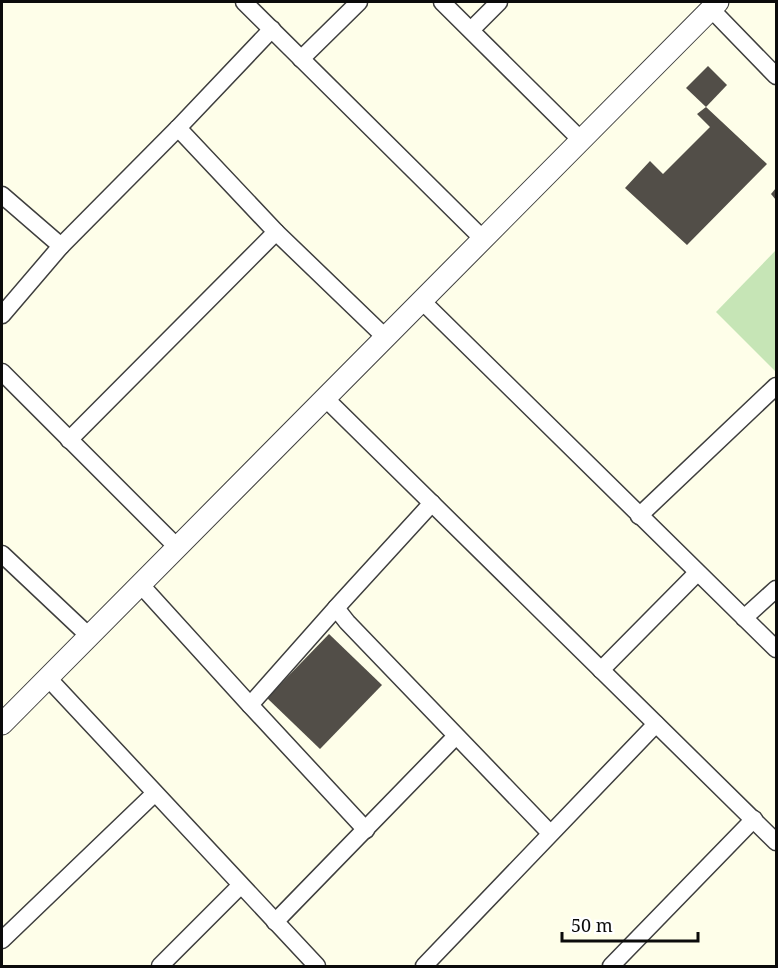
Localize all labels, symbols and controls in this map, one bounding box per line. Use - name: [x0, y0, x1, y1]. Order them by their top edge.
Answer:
- scale bar: [562, 905, 698, 943]
- text: 50 m: [571, 913, 613, 937]

